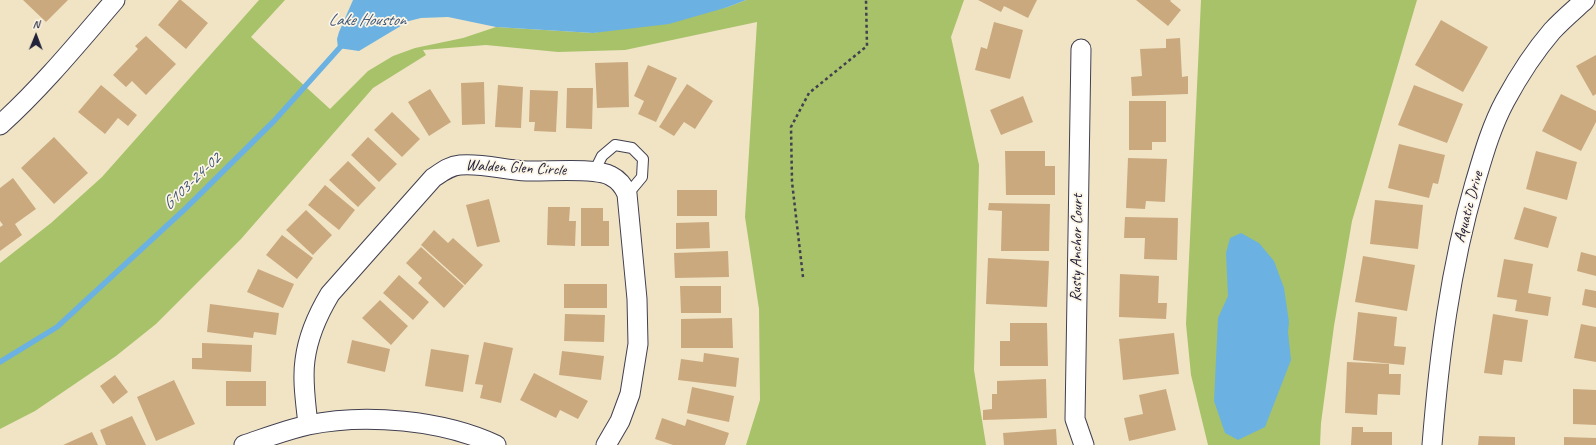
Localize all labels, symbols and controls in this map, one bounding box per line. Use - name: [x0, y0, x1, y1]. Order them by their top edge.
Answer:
- water label: Lake Houston: [328, 11, 406, 31]
- north arrow: [16, 16, 56, 56]
- text: N: [33, 17, 40, 31]
- water label: G103-24-02: [159, 149, 225, 215]
- street label: Walden Glen Circle: [465, 156, 567, 180]
- street label: Aquatic Drive: [1450, 169, 1488, 245]
- street label: Rusty Anchor Court: [1066, 194, 1088, 302]

